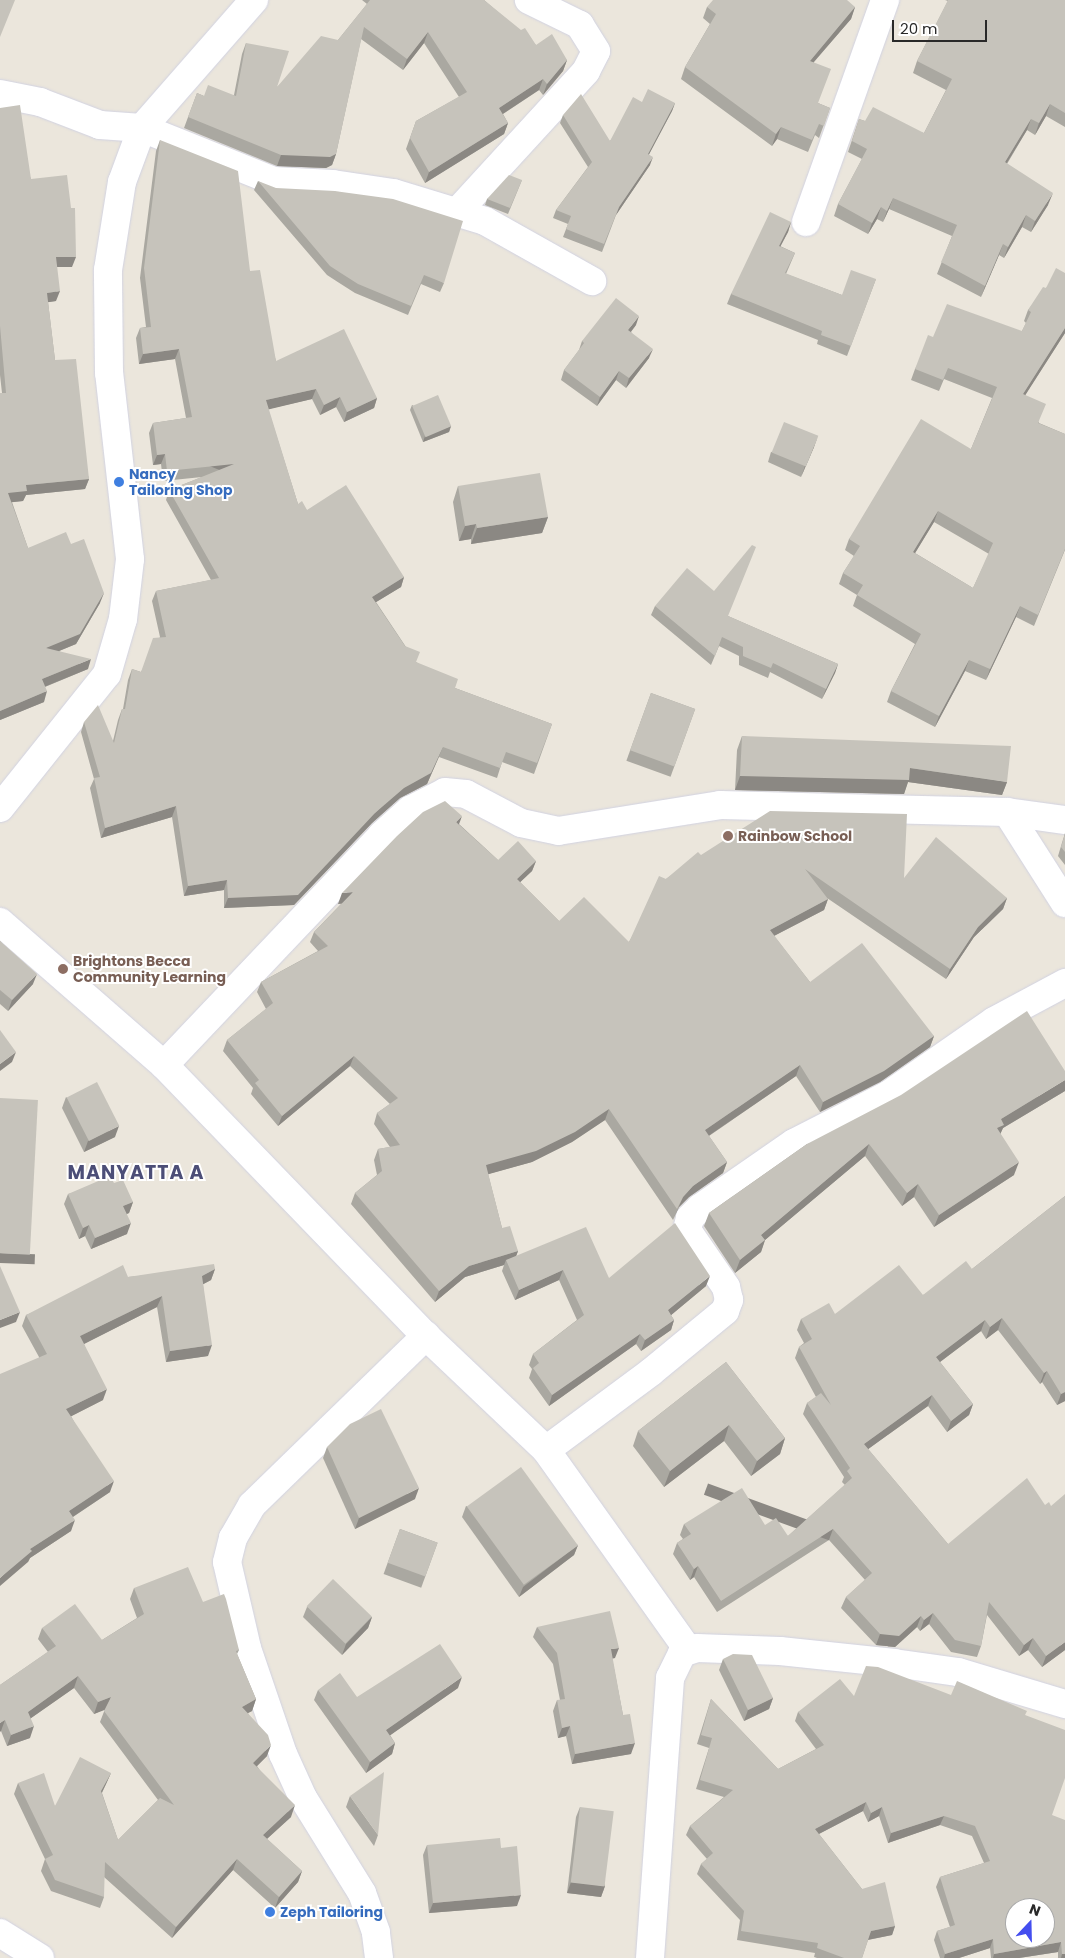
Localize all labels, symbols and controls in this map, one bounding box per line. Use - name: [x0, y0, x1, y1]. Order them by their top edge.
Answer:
- scale bar: [895, 10, 990, 42]
- text: 20 m: [900, 18, 938, 39]
- place label: Nancy Tailoring Shop: [129, 466, 232, 498]
- marker: Nancy Tailoring Shop: [113, 476, 125, 488]
- place label: Rainbow School: [738, 828, 852, 844]
- marker: Rainbow School: [722, 830, 734, 842]
- place label: Brightons Becca Community Learning: [73, 953, 226, 986]
- marker: Brightons Becca Community Learning: [57, 963, 69, 975]
- district label: MANYATTA A: [66, 1162, 206, 1184]
- north arrow: [1005, 1898, 1055, 1948]
- text: N: [1027, 1899, 1044, 1921]
- place label: Zeph Tailoring: [280, 1904, 383, 1920]
- marker: Zeph Tailoring: [264, 1906, 276, 1918]

